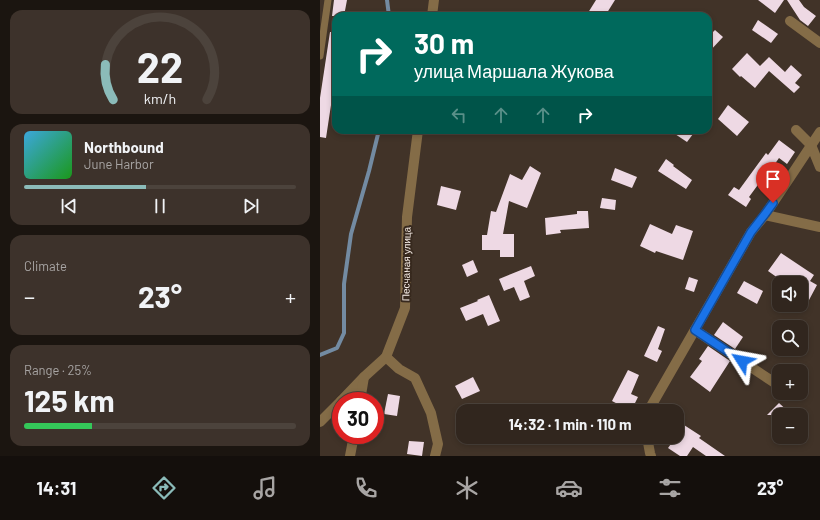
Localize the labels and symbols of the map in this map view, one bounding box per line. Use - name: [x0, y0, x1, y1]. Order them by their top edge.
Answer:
- pin: [756, 162, 790, 203]
- street label: Песчаная улица: [399, 226, 413, 301]
- position arrow: [721, 340, 763, 382]
- speed limit sign: 30: [332, 392, 384, 444]

